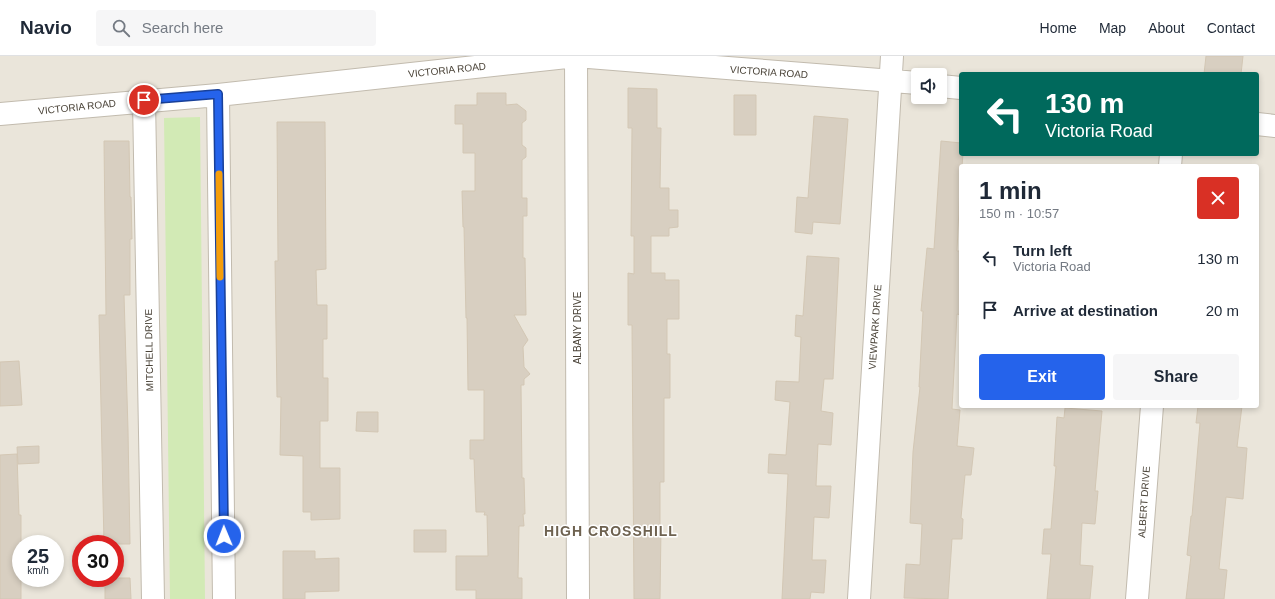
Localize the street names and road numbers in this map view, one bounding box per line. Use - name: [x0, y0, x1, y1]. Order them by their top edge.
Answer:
- street label: VICTORIA ROAD: [408, 60, 486, 80]
- street label: VICTORIA ROAD: [730, 64, 808, 80]
- street label: VICTORIA ROAD: [38, 97, 116, 117]
- street label: VIEWPARK DRIVE: [867, 284, 883, 370]
- street label: ALBANY DRIVE: [572, 291, 583, 364]
- street label: MITCHELL DRIVE: [143, 308, 155, 391]
- street label: ALBERT DRIVE: [1136, 465, 1152, 538]

